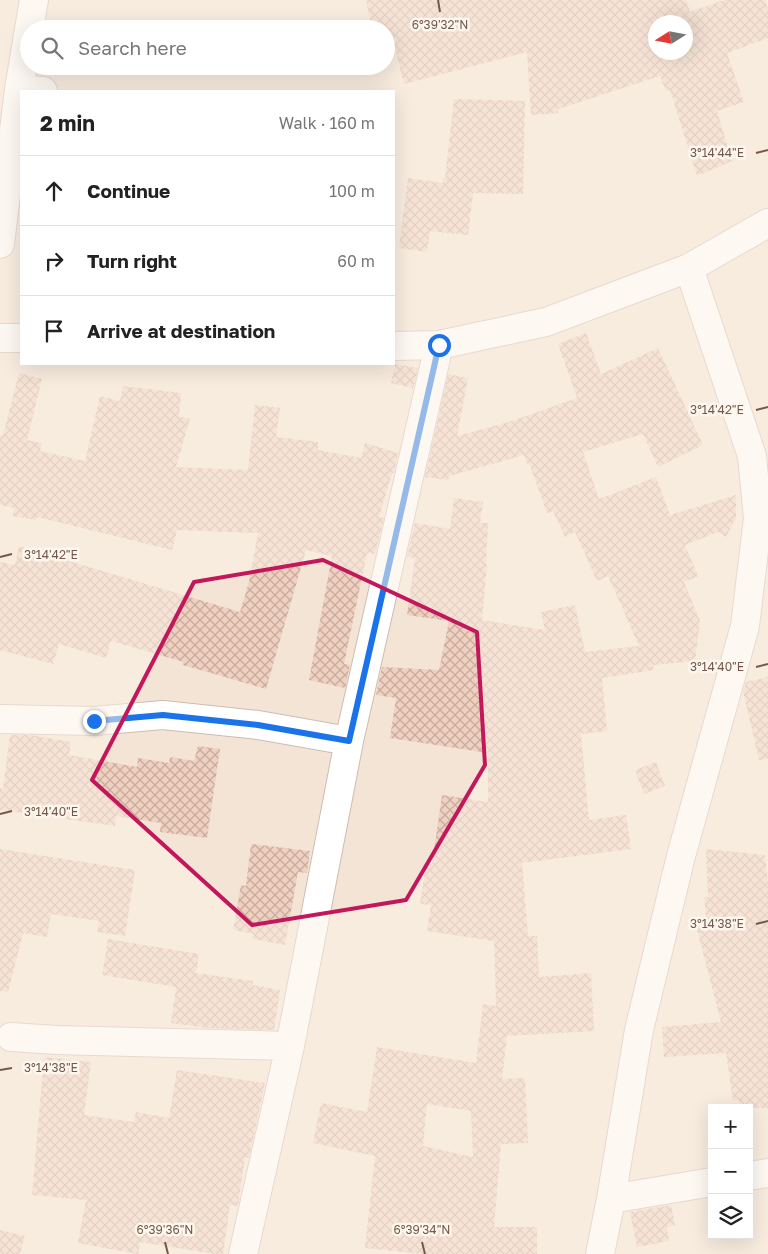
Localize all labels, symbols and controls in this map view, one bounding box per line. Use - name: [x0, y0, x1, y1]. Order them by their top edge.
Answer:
- north arrow: [648, 15, 693, 60]
- text: 6°39'32"N: [412, 17, 468, 32]
- search box: [20, 20, 395, 75]
- icon: search: [38, 34, 66, 62]
- text: Search here: [78, 36, 187, 59]
- text: 2 min: [40, 110, 95, 136]
- text: Walk · 160 m: [279, 113, 375, 133]
- text: 3°14'44"E: [690, 145, 744, 160]
- icon: ahead: [40, 177, 68, 205]
- text: Continue: [87, 179, 170, 202]
- text: 100 m: [329, 181, 375, 201]
- icon: right: [40, 247, 68, 275]
- text: Turn right: [87, 249, 177, 272]
- text: 60 m: [337, 251, 375, 271]
- icon: arrive: [40, 317, 68, 345]
- text: Arrive at destination: [87, 319, 275, 342]
- route start: [428, 334, 451, 357]
- text: 3°14'42"E: [690, 402, 744, 417]
- text: 3°14'42"E: [24, 547, 78, 562]
- text: 3°14'40"E: [690, 659, 744, 674]
- route end: [83, 710, 106, 733]
- text: 3°14'40"E: [24, 804, 78, 819]
- text: 3°14'38"E: [690, 916, 744, 931]
- text: 3°14'38"E: [24, 1060, 78, 1075]
- map controls: [708, 1104, 753, 1239]
- button: +: [708, 1104, 753, 1149]
- button: −: [708, 1149, 753, 1194]
- button: layers: [708, 1194, 753, 1239]
- text: 6°39'36"N: [137, 1222, 193, 1237]
- text: 6°39'34"N: [393, 1222, 451, 1237]

